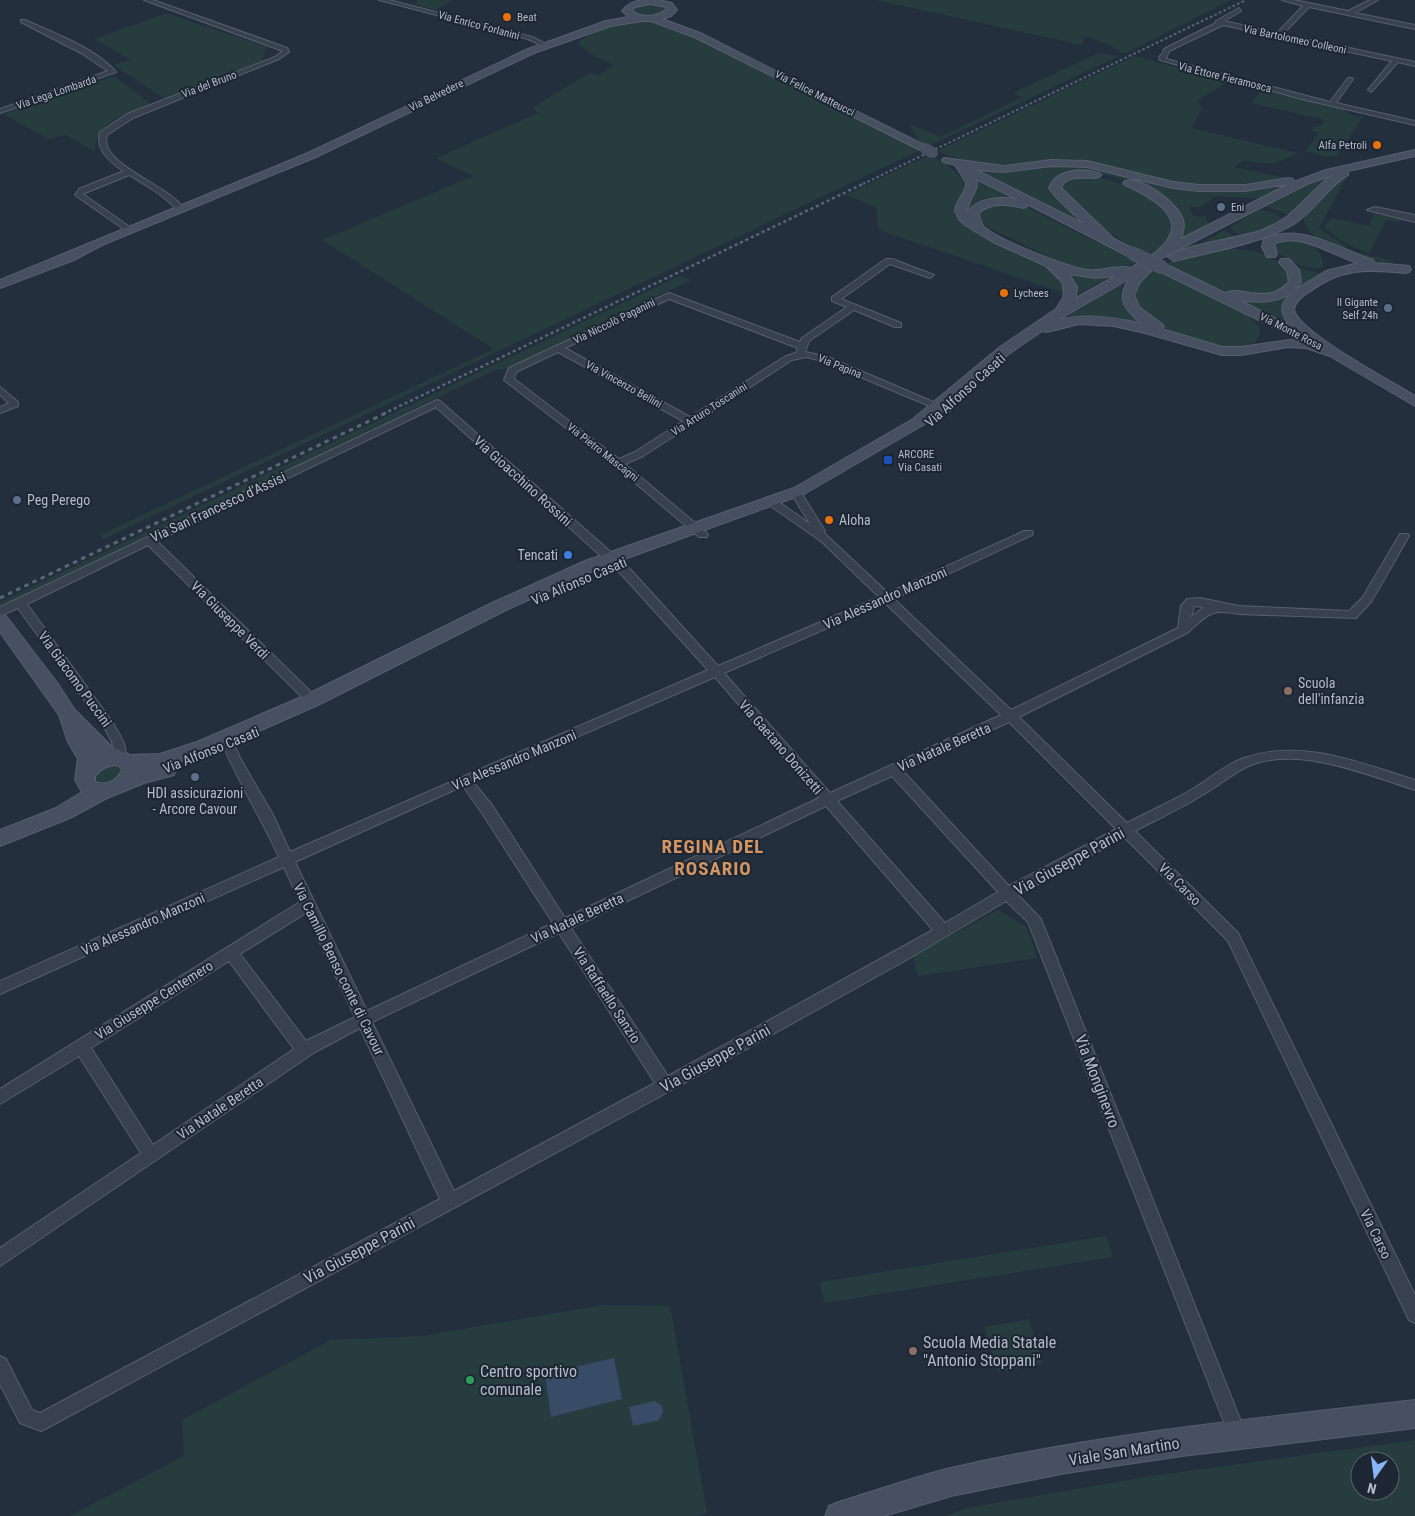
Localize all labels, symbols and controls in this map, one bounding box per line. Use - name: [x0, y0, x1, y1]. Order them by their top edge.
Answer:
- street label: Via Enrico Forlanini: [437, 8, 521, 43]
- marker: Beat: [501, 11, 513, 23]
- place label: Beat: [517, 11, 537, 24]
- street label: Via Bartolomeo Colleoni: [1242, 22, 1348, 57]
- street label: Via Ettore Fieramosca: [1177, 60, 1273, 95]
- street label: Via del Bruno: [180, 68, 239, 101]
- street label: Via Felice Matteucci: [773, 68, 857, 119]
- street label: Via Lega Lombarda: [14, 73, 98, 112]
- street label: Via Belvedere: [407, 77, 466, 114]
- place label: Alfa Petroli: [1319, 139, 1367, 152]
- marker: Alfa Petroli: [1371, 139, 1383, 151]
- marker: Eni: [1215, 201, 1227, 213]
- place label: Eni: [1231, 201, 1244, 214]
- marker: Lychees: [998, 287, 1010, 299]
- place label: Lychees: [1014, 287, 1049, 300]
- street label: Via Niccolò Paganini: [571, 296, 657, 347]
- place label: Il Gigante Self 24h: [1337, 296, 1378, 322]
- marker: Il Gigante Self 24h: [1382, 302, 1394, 314]
- street label: Via Monte Rosa: [1257, 310, 1324, 353]
- street label: Via Alfonso Casati: [922, 350, 1008, 430]
- street label: Via Papina: [816, 352, 864, 381]
- street label: Via Vincenzo Bellini: [583, 358, 664, 411]
- street label: Via Arturo Toscanini: [669, 380, 750, 439]
- street label: Via Pietro Mascagni: [564, 420, 641, 484]
- street label: Via Gioacchino Rossini: [471, 433, 575, 529]
- place label: ARCORE Via Casati: [898, 448, 942, 474]
- marker: ARCORE Via Casati: [882, 454, 894, 466]
- street label: Via San Francesco d'Assisi: [148, 469, 288, 545]
- place label: Peg Perego: [27, 492, 90, 508]
- marker: Peg Perego: [11, 494, 23, 506]
- place label: Aloha: [839, 512, 871, 528]
- marker: Aloha: [823, 514, 835, 526]
- place label: Tencati: [518, 547, 558, 563]
- marker: Tencati: [562, 549, 574, 561]
- street label: Via Alfonso Casati: [529, 554, 629, 608]
- street label: Via Alessandro Manzoni: [821, 564, 949, 632]
- street label: Via Giuseppe Verdi: [188, 578, 272, 662]
- street label: Via Giacomo Puccini: [35, 628, 115, 730]
- place label: Scuola dell'infanzia: [1298, 675, 1364, 707]
- marker: Scuola dell'infanzia: [1282, 685, 1294, 697]
- street label: Via Gaetano Donizetti: [736, 697, 826, 797]
- street label: Via Natale Beretta: [895, 719, 993, 775]
- street label: Via Alfonso Casati: [161, 723, 261, 777]
- street label: Via Alessandro Manzoni: [449, 727, 579, 793]
- marker: HDI assicurazioni - Arcore Cavour: [189, 771, 201, 783]
- place label: HDI assicurazioni - Arcore Cavour: [147, 785, 243, 817]
- street label: Via Giuseppe Parini: [1011, 823, 1128, 900]
- district label: REGINA DEL ROSARIO: [662, 835, 764, 880]
- street label: Via Carso: [1155, 859, 1205, 909]
- street label: Via Camillo Benso conte di Cavour: [290, 880, 388, 1058]
- street label: Via Alessandro Manzoni: [79, 890, 207, 958]
- street label: Via Natale Beretta: [528, 890, 626, 946]
- street label: Via Raffaello Sanzio: [570, 944, 644, 1046]
- street label: Via Giuseppe Centemero: [92, 957, 216, 1043]
- street label: Via Giuseppe Parini: [657, 1020, 774, 1097]
- street label: Via Monginevro: [1071, 1032, 1124, 1130]
- street label: Via Natale Beretta: [174, 1073, 266, 1143]
- street label: Via Carso: [1357, 1207, 1395, 1261]
- street label: Via Giuseppe Parini: [300, 1213, 418, 1288]
- place label: Scuola Media Statale "Antonio Stoppani": [923, 1333, 1056, 1370]
- marker: Scuola Media Statale "Antonio Stoppani": [907, 1345, 919, 1357]
- place label: Centro sportivo comunale: [480, 1362, 577, 1399]
- marker: Centro sportivo comunale: [464, 1374, 476, 1386]
- street label: Viale San Martino: [1067, 1433, 1181, 1470]
- north arrow: [1350, 1451, 1400, 1501]
- text: N: [1366, 1480, 1378, 1497]

